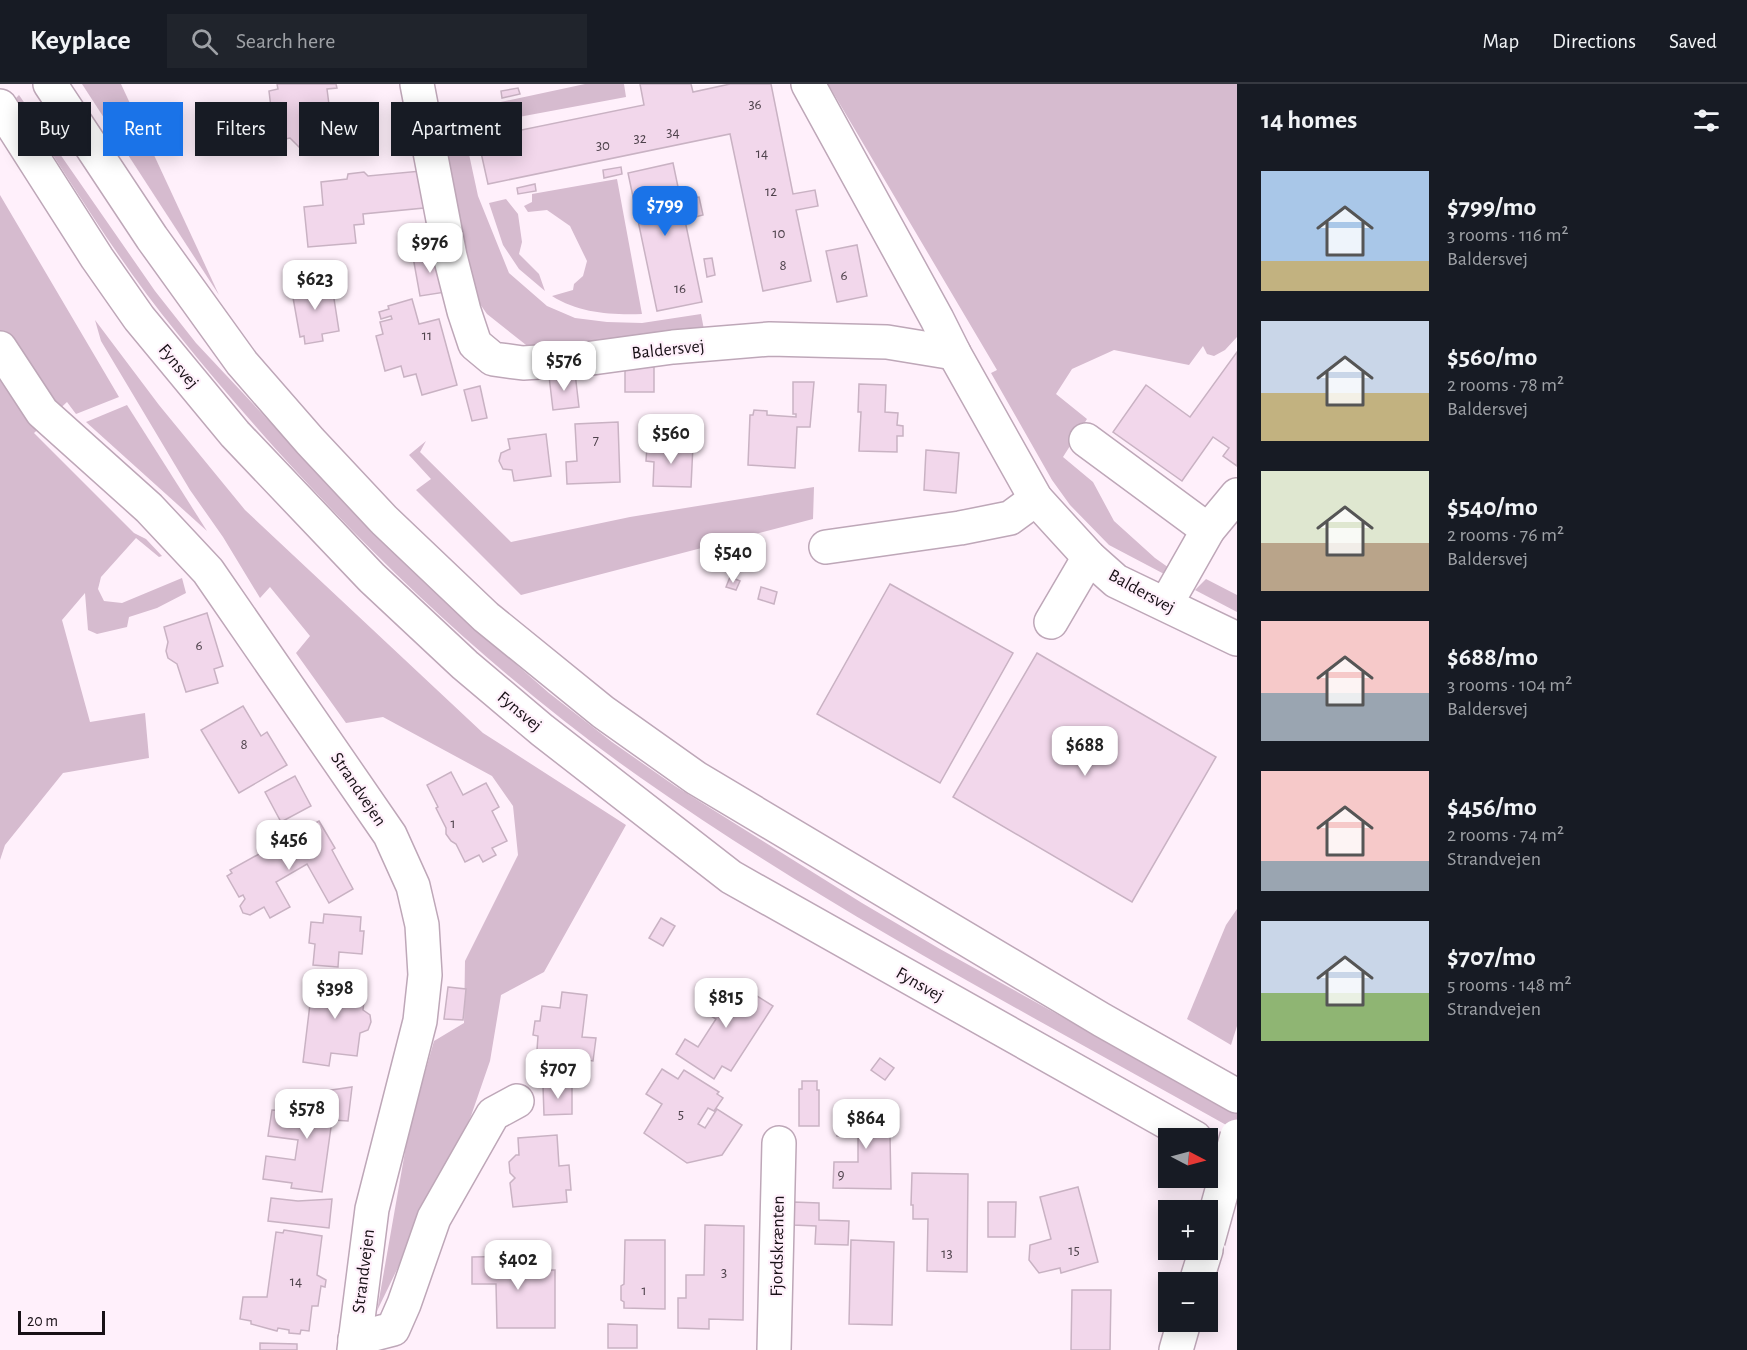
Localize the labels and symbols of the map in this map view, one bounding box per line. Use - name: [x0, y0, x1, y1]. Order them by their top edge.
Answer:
- house number: 36: [748, 97, 762, 112]
- house number: 34: [666, 125, 680, 140]
- house number: 32: [633, 131, 647, 146]
- house number: 30: [596, 138, 610, 153]
- house number: 14: [756, 146, 768, 161]
- house number: 12: [765, 184, 777, 199]
- pin: $799: [629, 186, 701, 237]
- pin: $976: [394, 223, 466, 274]
- house number: 10: [772, 226, 786, 241]
- house number: 8: [779, 258, 787, 273]
- pin: $623: [279, 260, 351, 311]
- house number: 6: [840, 268, 848, 283]
- house number: 16: [674, 281, 686, 296]
- house number: 11: [422, 328, 432, 343]
- street label: Baldersvej: [631, 337, 705, 363]
- street label: Fynsvej: [155, 341, 202, 392]
- pin: $576: [528, 341, 600, 392]
- pin: $560: [635, 414, 707, 465]
- house number: 7: [593, 433, 599, 448]
- pin: $540: [697, 533, 769, 584]
- street label: Baldersvej: [1105, 566, 1178, 617]
- house number: 6: [195, 638, 203, 653]
- street label: Fynsvej: [494, 688, 545, 735]
- pin: $688: [1049, 726, 1121, 777]
- house number: 8: [240, 737, 248, 752]
- street label: Strandvejen: [327, 749, 389, 830]
- house number: 1: [450, 816, 456, 831]
- pin: $456: [253, 820, 325, 871]
- street label: Fynsvej: [893, 964, 946, 1006]
- pin: $398: [299, 969, 371, 1020]
- pin: $815: [690, 978, 762, 1029]
- pin: $707: [522, 1049, 594, 1100]
- pin: $578: [271, 1089, 343, 1140]
- pin: $864: [830, 1099, 902, 1150]
- house number: 5: [678, 1107, 684, 1122]
- north arrow: [1158, 1128, 1218, 1188]
- house number: 9: [837, 1167, 845, 1182]
- street label: Fjordskrænten: [768, 1195, 788, 1297]
- street label: Strandvejen: [350, 1228, 378, 1314]
- pin: $402: [482, 1240, 554, 1291]
- house number: 15: [1068, 1243, 1080, 1258]
- house number: 13: [941, 1246, 953, 1261]
- house number: 3: [721, 1265, 727, 1280]
- house number: 14: [290, 1274, 302, 1289]
- house number: 1: [641, 1283, 647, 1298]
- scale bar: [18, 1308, 105, 1336]

